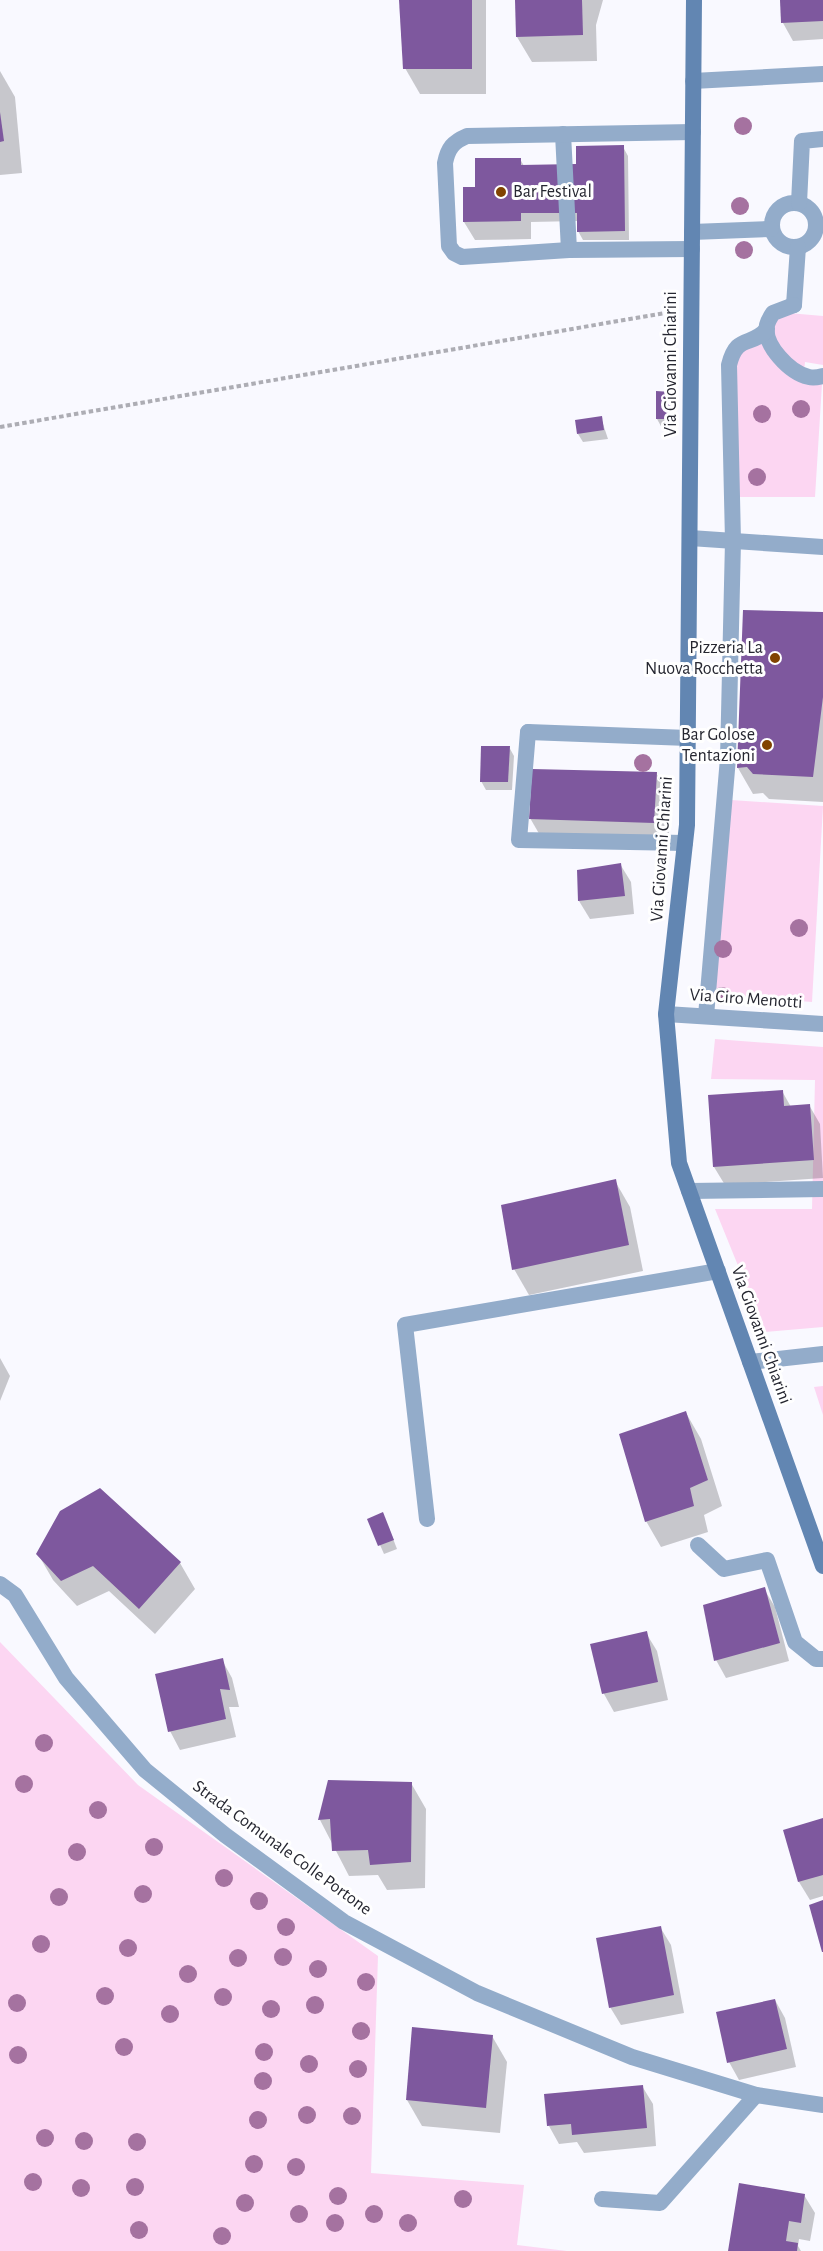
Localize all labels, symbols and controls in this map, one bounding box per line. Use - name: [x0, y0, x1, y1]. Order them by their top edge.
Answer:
- place label: Bar Festival: [513, 183, 592, 201]
- marker: Bar Festival: [494, 185, 508, 199]
- street label: Via Giovanni Chiarini: [662, 291, 680, 437]
- place label: Pizzeria La Nuova Rocchetta: [645, 639, 763, 678]
- marker: Pizzeria La Nuova Rocchetta: [768, 651, 782, 665]
- place label: Bar Golose Tentazioni: [681, 726, 755, 765]
- marker: Bar Golose Tentazioni: [760, 738, 774, 752]
- street label: Via Giovanni Chiarini: [648, 776, 676, 922]
- street label: Via Ciro Menotti: [689, 986, 803, 1012]
- street label: Via Giovanni Chiarini: [728, 1263, 794, 1407]
- street label: Strada Comunale Colle Portone: [189, 1777, 375, 1919]

